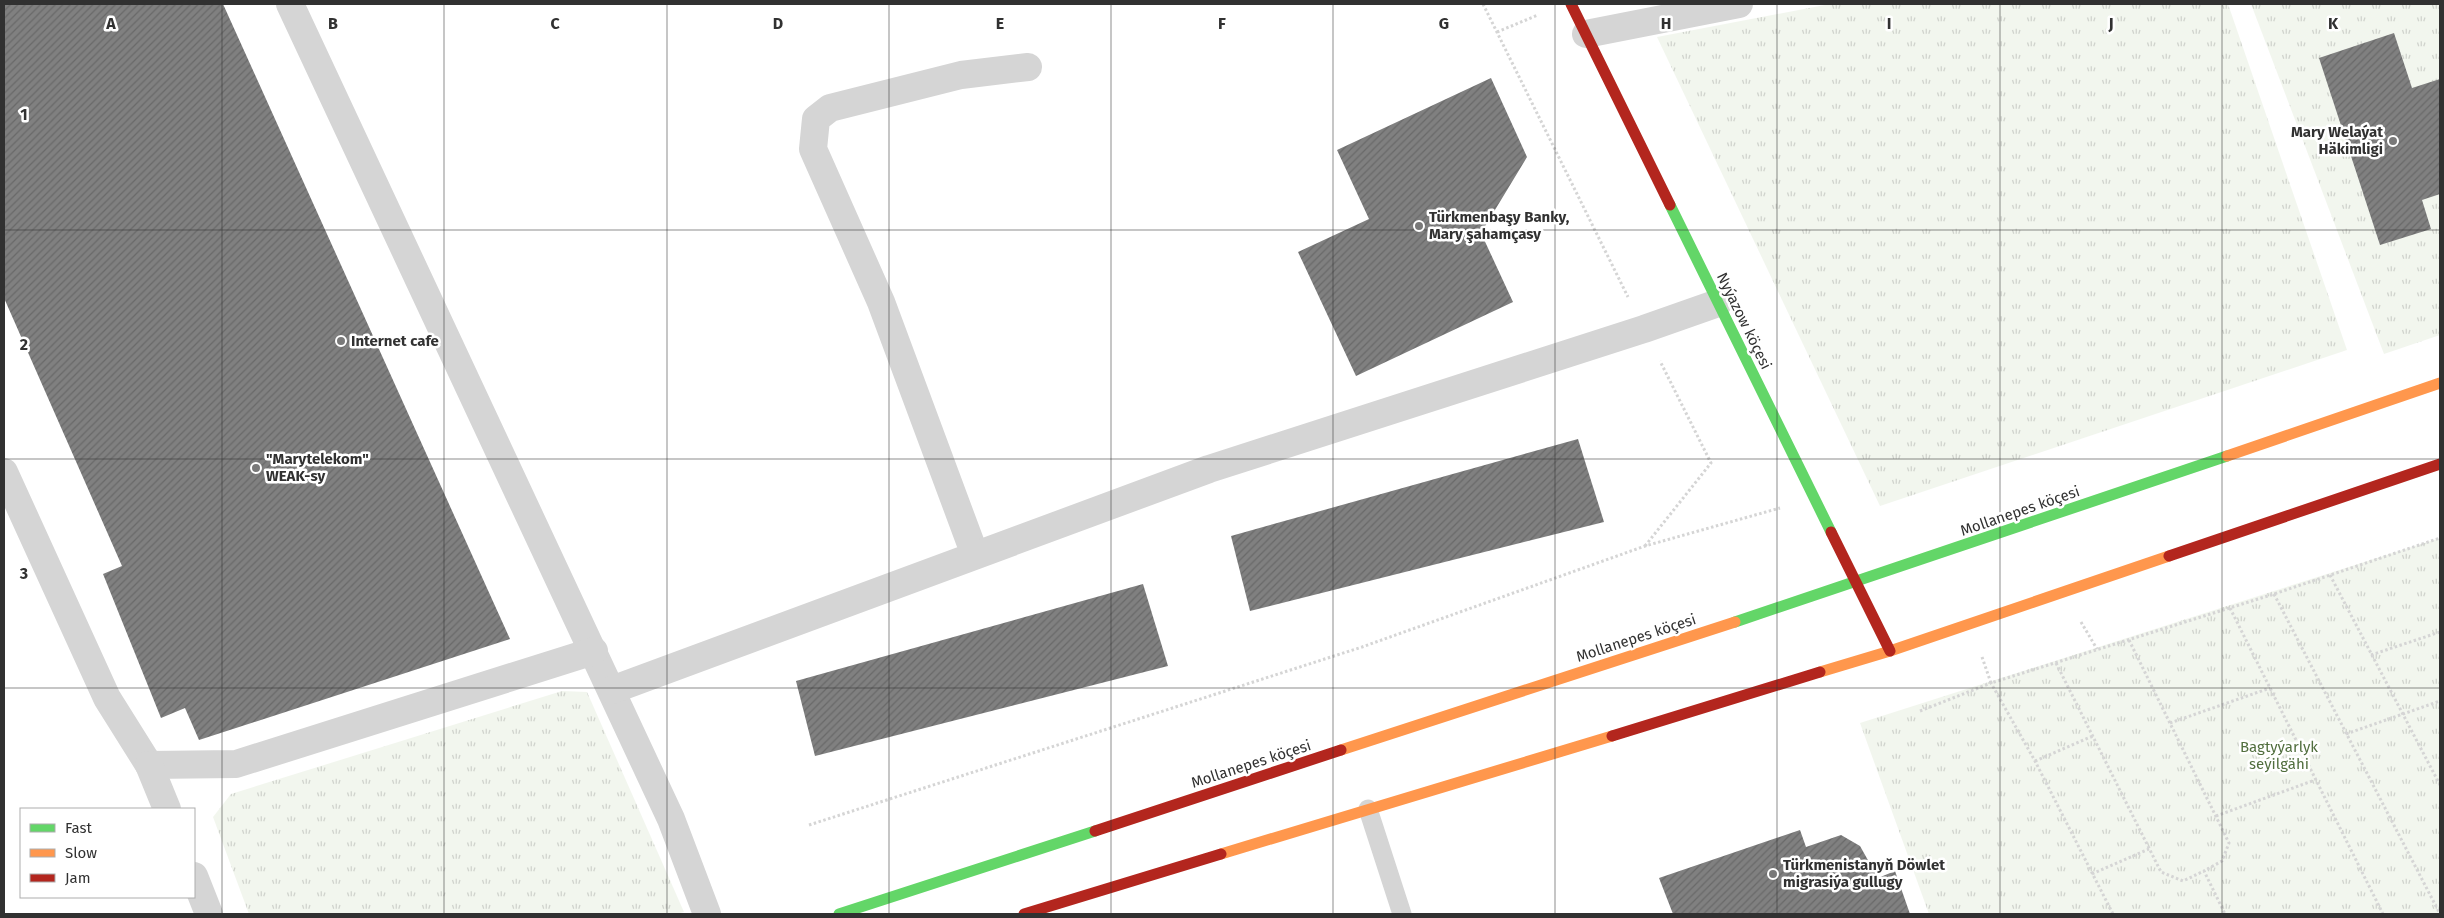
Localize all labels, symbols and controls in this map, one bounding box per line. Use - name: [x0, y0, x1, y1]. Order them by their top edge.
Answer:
- text: A: [105, 14, 116, 33]
- text: B: [328, 14, 338, 33]
- text: C: [550, 14, 560, 33]
- text: D: [773, 14, 783, 33]
- text: E: [996, 14, 1004, 33]
- text: F: [1218, 14, 1226, 33]
- text: G: [1439, 14, 1449, 33]
- text: H: [1661, 14, 1671, 33]
- text: I: [1887, 14, 1891, 33]
- text: J: [2107, 14, 2114, 33]
- text: K: [2328, 14, 2339, 33]
- text: 1: [20, 105, 28, 124]
- place label: Mary Welaýat Häkimligi: [2291, 123, 2383, 158]
- marker: Mary Welaýat Häkimligi: [2387, 135, 2399, 147]
- place label: Türkmenbaşy Banky, Mary şahamçasy: [1429, 208, 1570, 244]
- marker: Türkmenbaşy Banky, Mary şahamçasy: [1413, 220, 1425, 232]
- street label: Nyýazow köçesi: [1713, 270, 1775, 372]
- place label: Internet cafe: [351, 332, 439, 350]
- text: 2: [20, 335, 28, 354]
- marker: Internet cafe: [335, 335, 347, 347]
- place label: "Marytelekom" WEAK-sy: [266, 450, 369, 485]
- marker: "Marytelekom" WEAK-sy: [250, 462, 262, 474]
- street label: Mollanepes köçesi: [1958, 482, 2082, 540]
- text: 3: [19, 564, 28, 583]
- street label: Mollanepes köçesi: [1574, 610, 1698, 666]
- street label: Mollanepes köçesi: [1189, 736, 1313, 792]
- park label: Bagtyýarlyk seýilgähi: [2240, 738, 2318, 773]
- legend: [20, 808, 195, 898]
- text: Fast: [65, 819, 92, 837]
- text: Slow: [65, 844, 97, 862]
- place label: Türkmenistanyň Döwlet migrasiýa gullugy: [1783, 856, 1945, 891]
- marker: Türkmenistanyň Döwlet migrasiýa gullugy: [1767, 868, 1779, 880]
- text: Jam: [65, 869, 91, 887]

